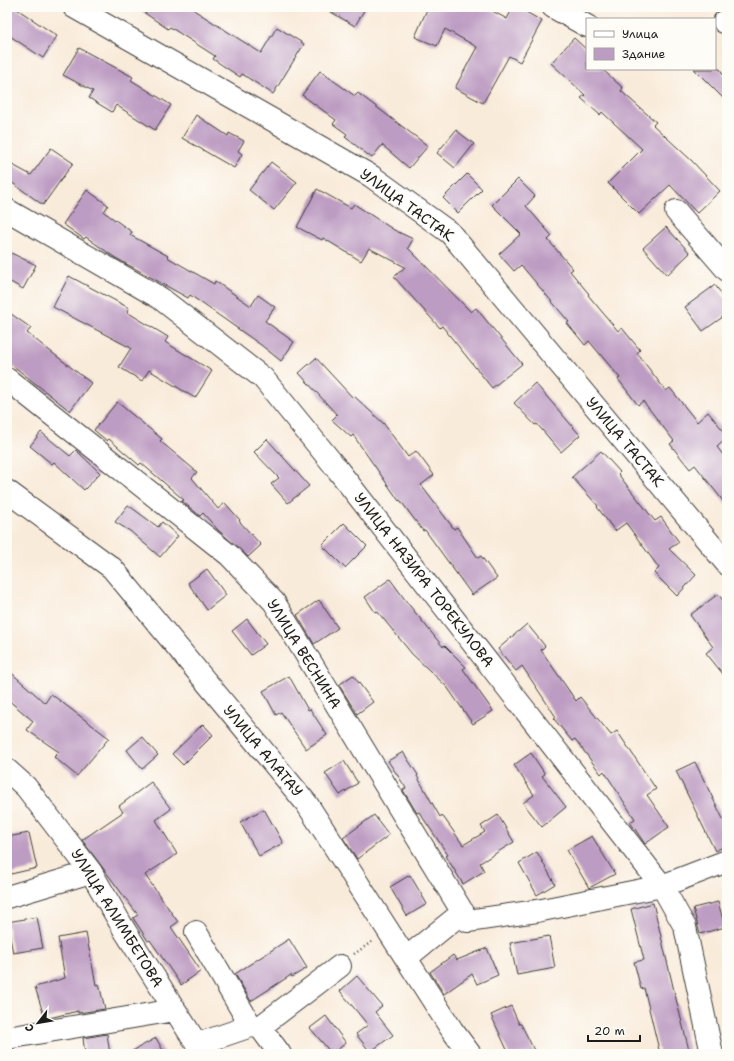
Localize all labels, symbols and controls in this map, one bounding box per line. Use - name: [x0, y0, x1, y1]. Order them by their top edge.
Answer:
- legend: [586, 18, 716, 70]
- text: Улица: [622, 26, 659, 42]
- text: Здание: [622, 46, 666, 62]
- street label: УЛИЦА ТАСТАК: [356, 164, 458, 246]
- street label: УЛИЦА ТАСТАК: [581, 393, 669, 491]
- street label: УЛИЦА НАЗИРА ТОРЕКУЛОВА: [349, 489, 499, 672]
- street label: УЛИЦА ВЕСНИНА: [262, 595, 346, 713]
- street label: УЛИЦА АЛАТАУ: [219, 701, 307, 801]
- street label: УЛИЦА АЛИМБЕТОВА: [66, 845, 168, 991]
- north arrow: [18, 1003, 58, 1043]
- scale bar: [588, 1017, 640, 1043]
- text: С: [22, 1021, 38, 1035]
- text: 20 m: [594, 1023, 625, 1039]

